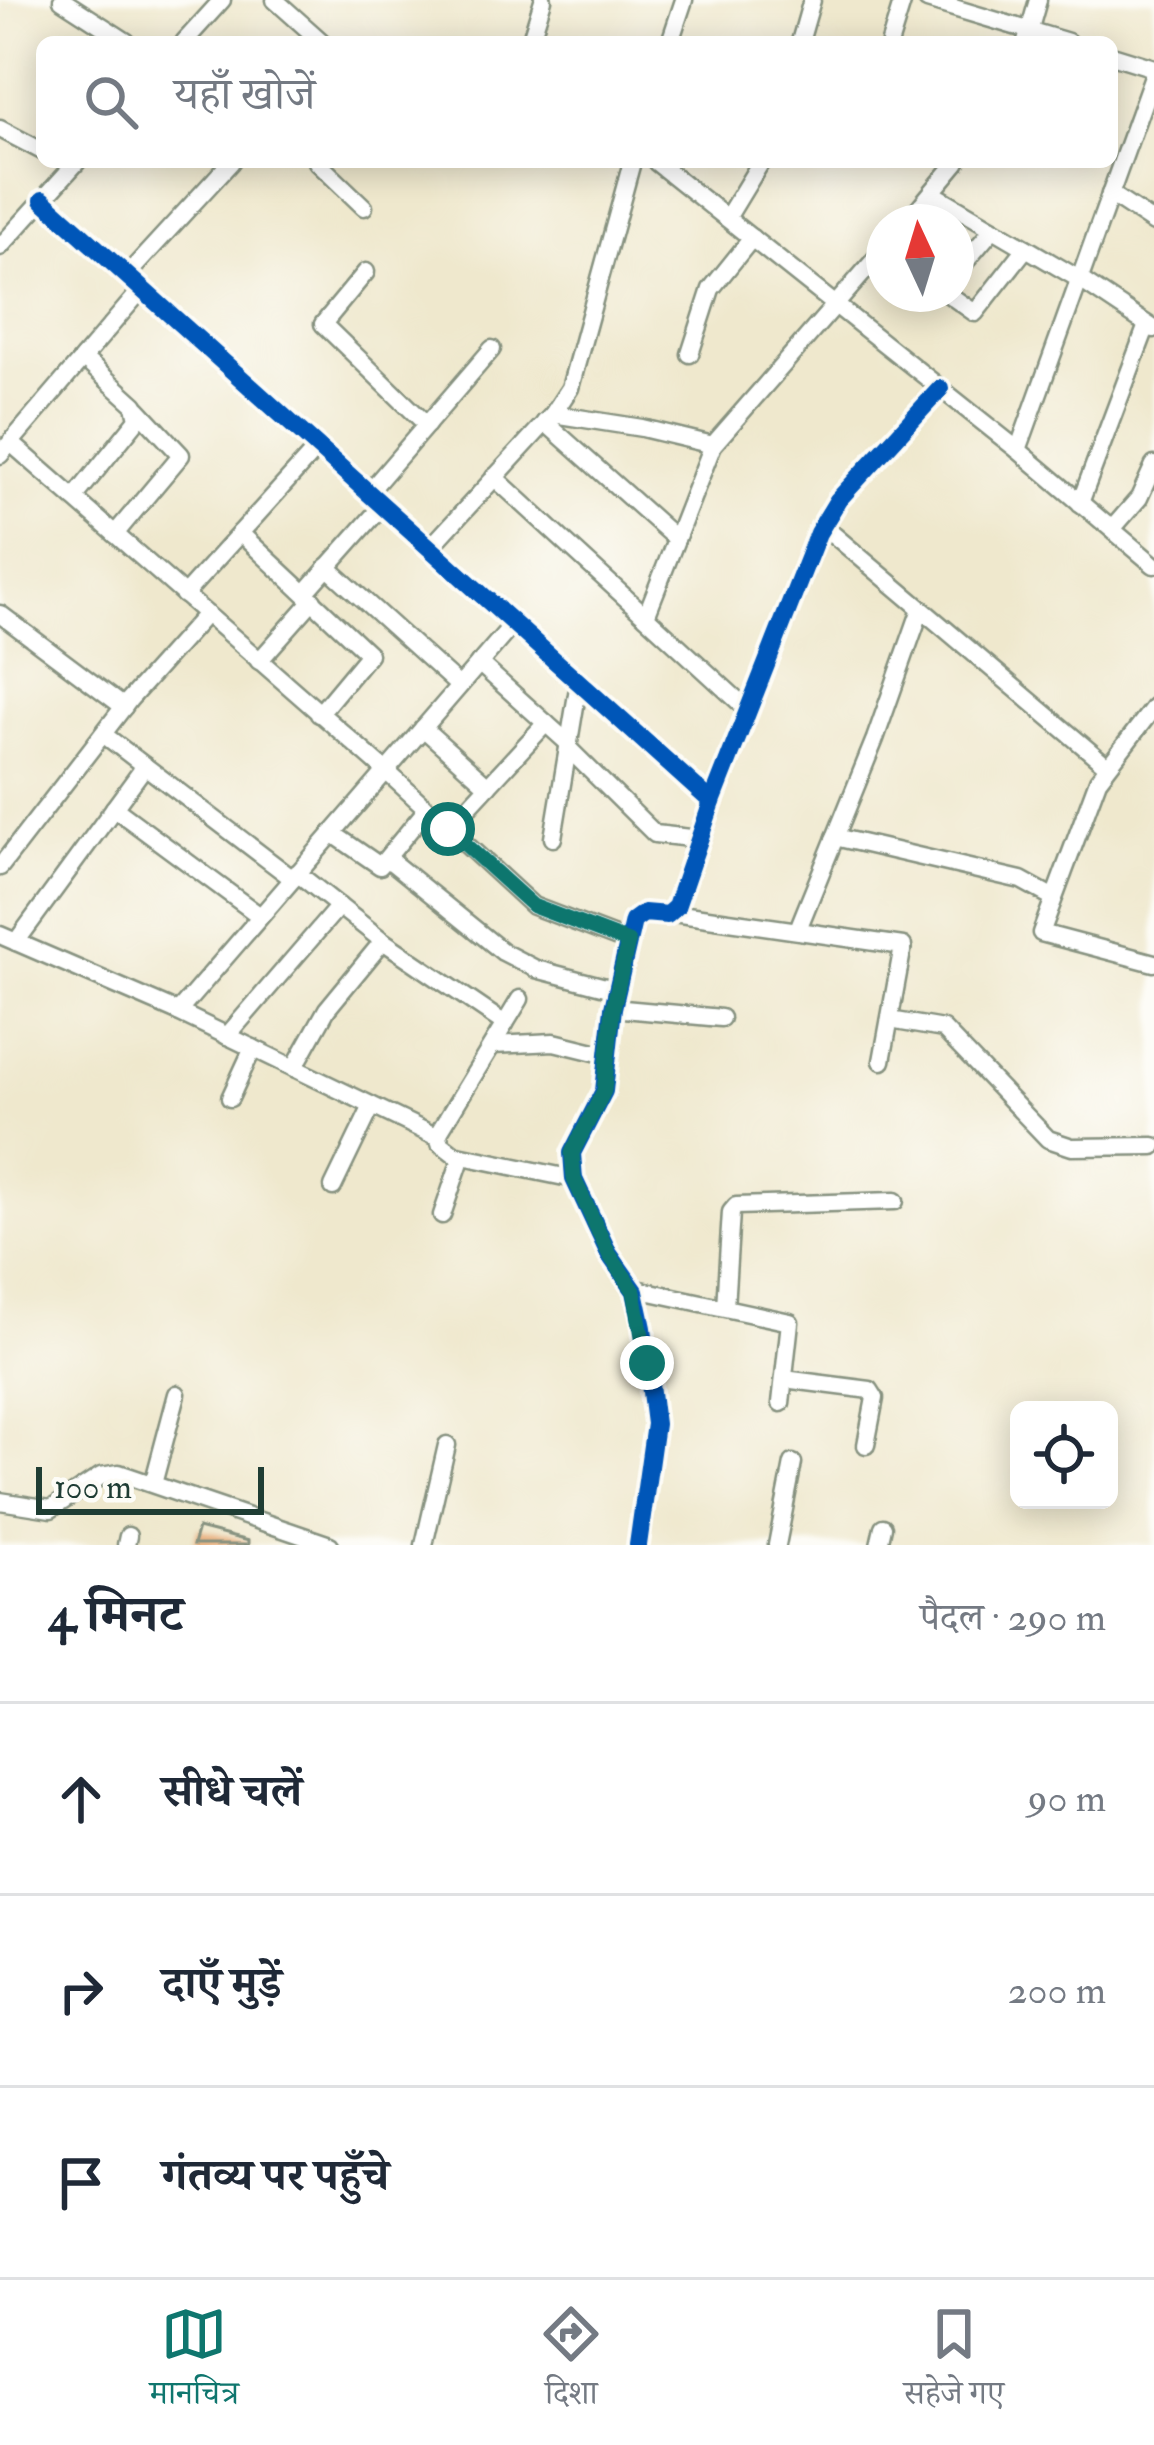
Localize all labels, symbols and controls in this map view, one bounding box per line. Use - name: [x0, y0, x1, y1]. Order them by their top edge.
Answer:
- search box: [36, 36, 1118, 168]
- text: यहाँ खोजें: [174, 67, 315, 123]
- icon: search: [78, 69, 144, 135]
- north arrow: [866, 204, 974, 312]
- route start: [421, 802, 475, 856]
- route end: [620, 1336, 674, 1390]
- map controls: [1010, 1401, 1118, 1509]
- button: locate: [1010, 1401, 1118, 1509]
- scale bar: [36, 1461, 264, 1514]
- text: 100 m: [54, 1467, 132, 1508]
- text: 4 मिनट: [48, 1583, 183, 1647]
- text: पैदल · 290 m: [920, 1593, 1106, 1642]
- text: सीधे चलें: [162, 1764, 302, 1820]
- icon: ahead: [48, 1766, 114, 1832]
- text: 90 m: [1028, 1774, 1106, 1823]
- text: दाएँ मुड़ें: [162, 1956, 282, 2012]
- icon: right: [48, 1958, 114, 2024]
- text: 200 m: [1008, 1966, 1106, 2015]
- text: गंतव्य पर पहुँचे: [162, 2148, 389, 2204]
- icon: arrive: [48, 2150, 114, 2216]
- tab: मानचित्र: [150, 2301, 239, 2425]
- tab: दिशा: [538, 2301, 604, 2425]
- tab: सहेजे गए: [904, 2301, 1004, 2425]

